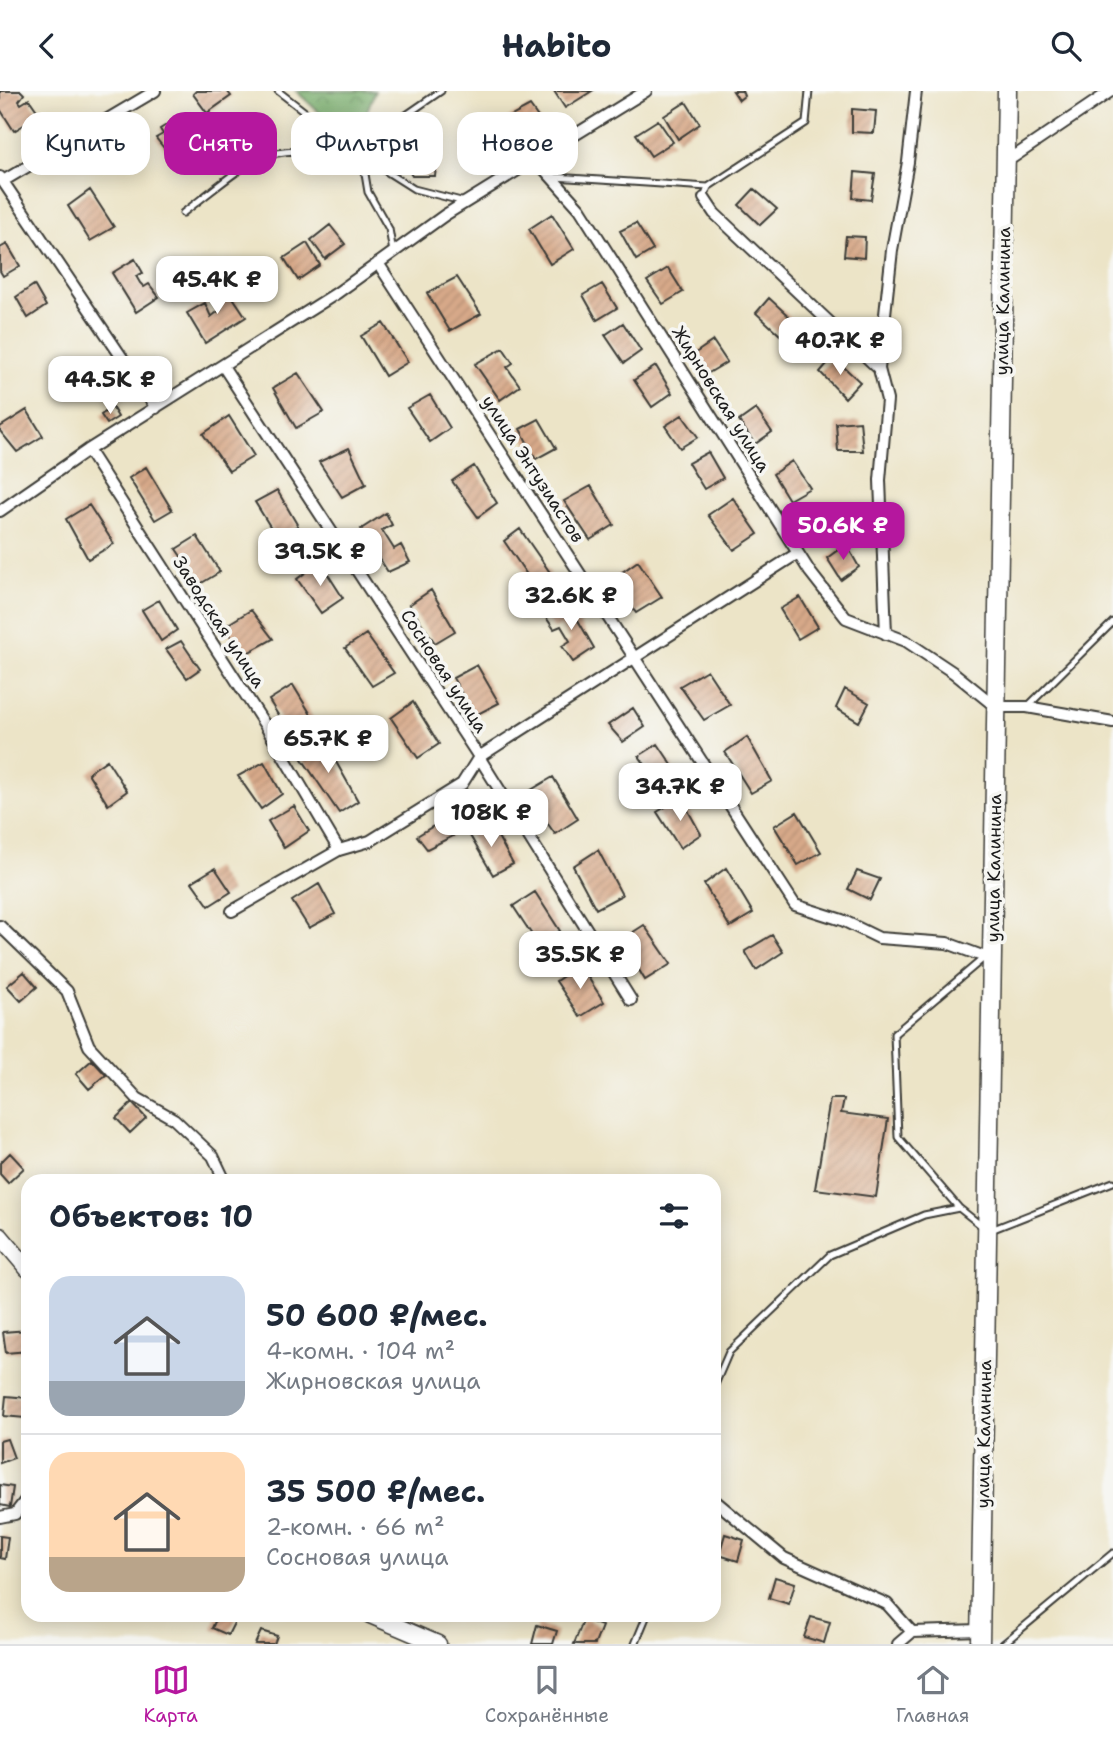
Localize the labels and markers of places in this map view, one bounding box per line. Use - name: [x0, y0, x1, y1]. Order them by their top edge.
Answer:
- pin: 45.4K ₽: [152, 257, 282, 316]
- pin: 40.7K ₽: [775, 317, 905, 377]
- pin: 44.5K ₽: [45, 357, 175, 416]
- pin: 50.6K ₽: [778, 503, 908, 562]
- pin: 39.5K ₽: [255, 529, 385, 588]
- pin: 32.6K ₽: [506, 573, 636, 632]
- pin: 65.7K ₽: [263, 715, 393, 775]
- pin: 34.7K ₽: [615, 763, 745, 823]
- pin: 108K ₽: [434, 789, 548, 849]
- pin: 35.5K ₽: [515, 932, 645, 991]

